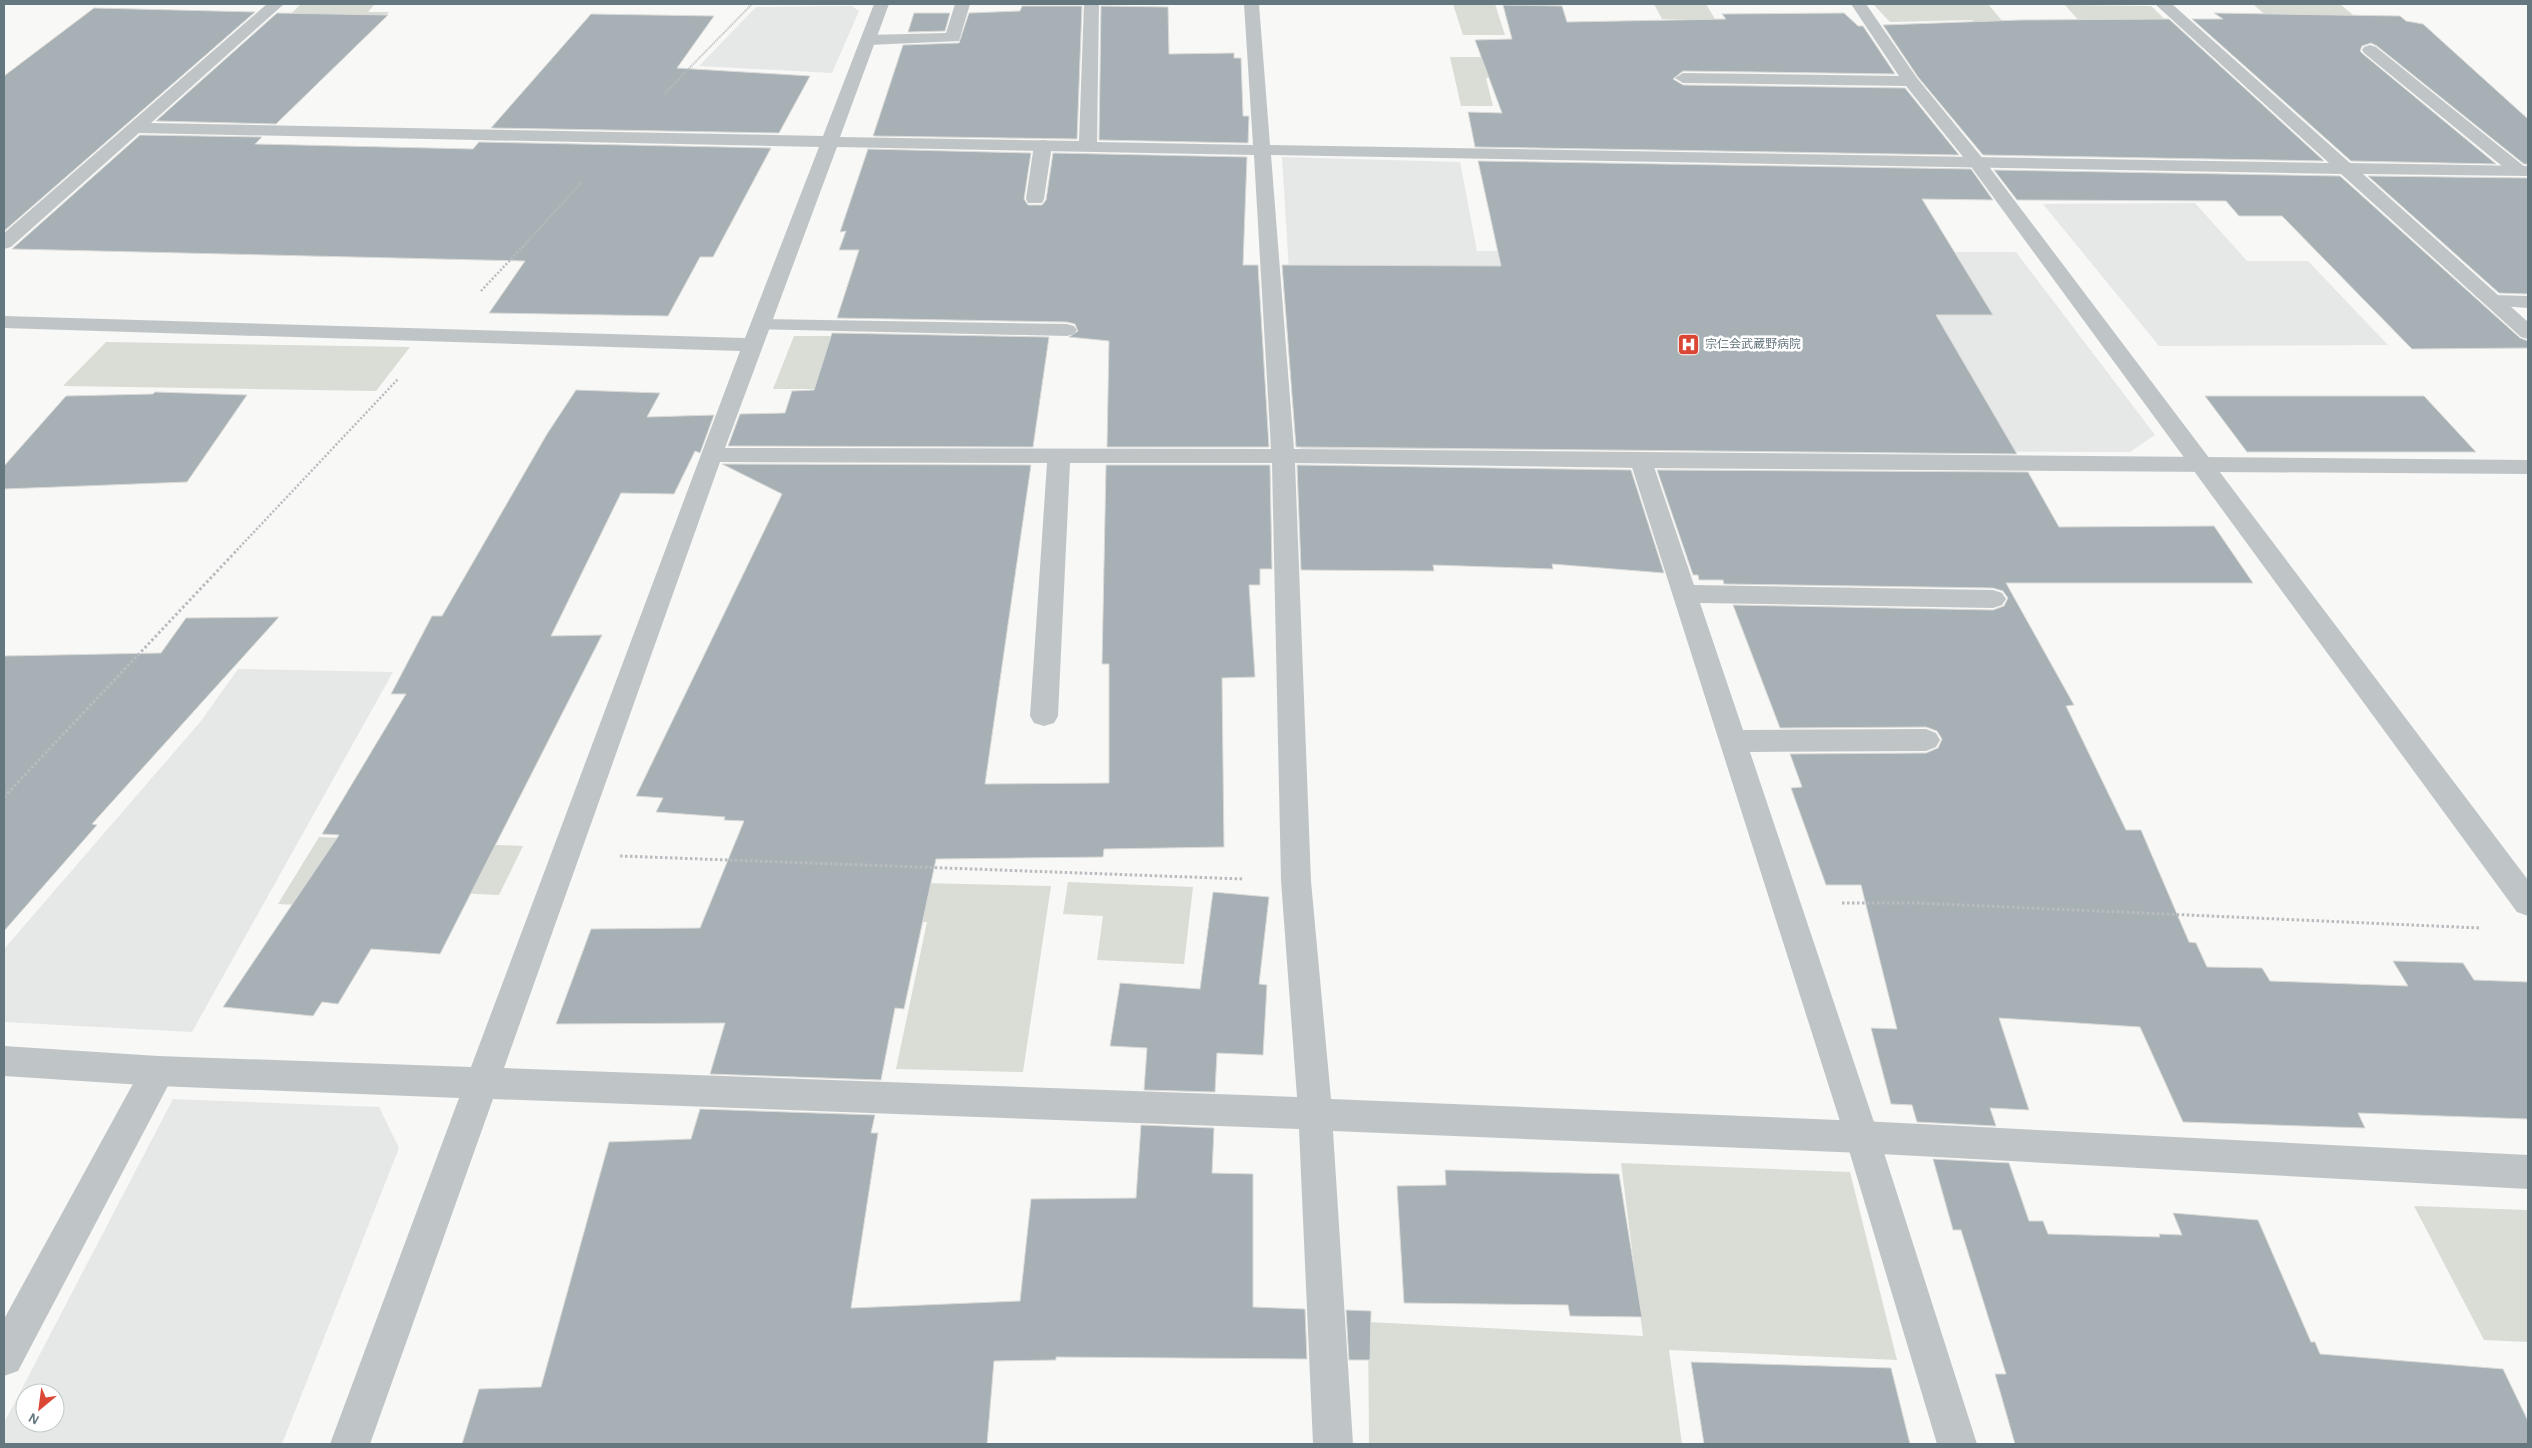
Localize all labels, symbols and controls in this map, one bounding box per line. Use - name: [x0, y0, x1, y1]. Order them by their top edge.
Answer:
- hospital icon: 宗仁会武蔵野病院: [1677, 332, 1701, 356]
- place label: 宗仁会武蔵野病院: [1705, 337, 1801, 350]
- north arrow: [15, 1383, 65, 1433]
- text: N: [27, 1410, 42, 1427]

